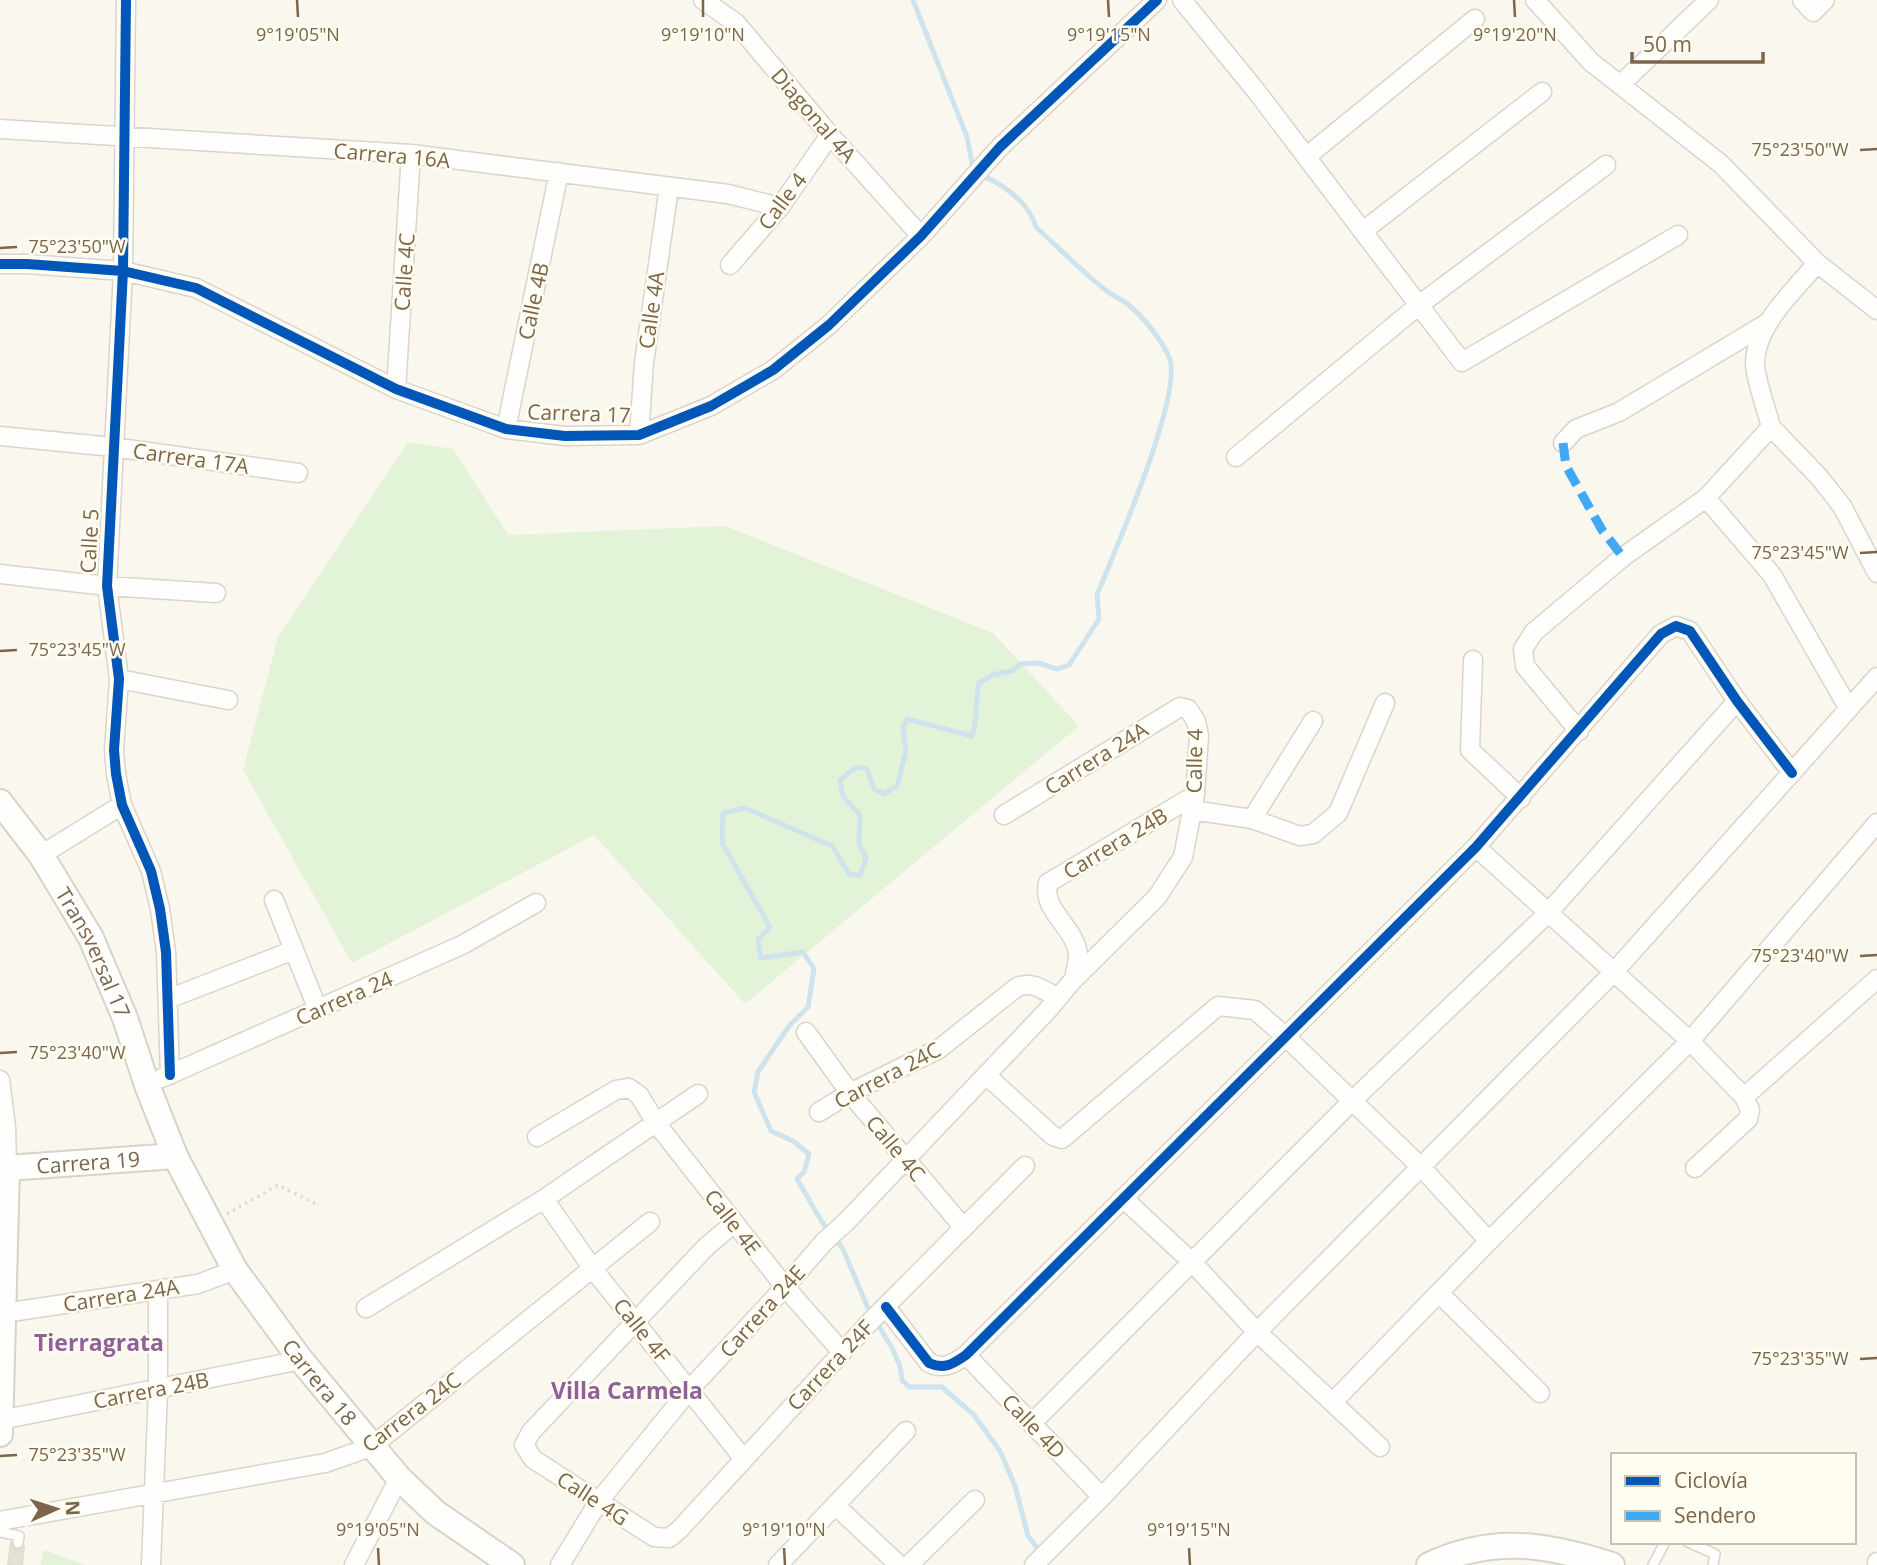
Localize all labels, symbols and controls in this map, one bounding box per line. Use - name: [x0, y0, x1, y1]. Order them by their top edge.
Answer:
- scale bar: [1632, 21, 1763, 65]
- text: 9°19'05"N: [256, 22, 340, 46]
- text: 9°19'10"N: [661, 22, 745, 46]
- text: 9°19'15"N: [1067, 22, 1151, 46]
- text: 9°19'20"N: [1473, 22, 1557, 46]
- text: 50 m: [1643, 30, 1692, 58]
- street label: Diagonal 4A: [765, 62, 863, 169]
- street label: Carrera 16A: [333, 136, 452, 174]
- text: 75°23'50"W: [1751, 137, 1849, 161]
- street label: Calle 4: [751, 167, 813, 235]
- street label: Calle 4C: [387, 232, 421, 312]
- text: 75°23'50"W: [28, 234, 126, 258]
- street label: Calle 4B: [511, 260, 555, 342]
- street label: Calle 4A: [632, 269, 670, 351]
- street label: Carrera 17: [527, 397, 631, 429]
- street label: Carrera 17A: [131, 436, 252, 480]
- street label: Calle 5: [73, 508, 105, 574]
- text: 75°23'45"W: [1751, 540, 1849, 564]
- text: 75°23'45"W: [28, 637, 126, 661]
- street label: Carrera 24A: [1039, 715, 1154, 801]
- street label: Calle 4: [1179, 728, 1209, 794]
- street label: Carrera 24B: [1058, 801, 1172, 885]
- street label: Transversal 17: [50, 882, 137, 1022]
- text: 75°23'40"W: [1751, 943, 1849, 967]
- street label: Carrera 24: [291, 964, 397, 1032]
- street label: Carrera 24C: [829, 1035, 945, 1115]
- text: 75°23'40"W: [28, 1040, 126, 1064]
- street label: Calle 4C: [860, 1109, 932, 1187]
- street label: Carrera 19: [35, 1145, 141, 1180]
- street label: Calle 4E: [698, 1183, 768, 1261]
- street label: Carrera 24E: [713, 1259, 811, 1363]
- street label: Carrera 24A: [61, 1272, 182, 1318]
- street label: Calle 4F: [607, 1292, 677, 1368]
- street label: Carrera 24F: [781, 1313, 879, 1416]
- district label: Tierragrata: [34, 1326, 164, 1358]
- street label: Carrera 18: [276, 1333, 363, 1431]
- text: 75°23'35"W: [1751, 1346, 1849, 1370]
- street label: Carrera 24B: [91, 1365, 211, 1415]
- street label: Carrera 24C: [356, 1366, 466, 1458]
- district label: Villa Carmela: [551, 1374, 703, 1406]
- street label: Calle 4D: [996, 1388, 1072, 1464]
- text: 75°23'35"W: [28, 1442, 126, 1466]
- legend: [1611, 1453, 1856, 1544]
- street label: Calle 4G: [552, 1464, 634, 1532]
- text: Ciclovía: [1674, 1466, 1748, 1494]
- north arrow: [21, 1474, 91, 1544]
- text: N: [60, 1500, 86, 1517]
- text: Sendero: [1674, 1501, 1756, 1529]
- text: 9°19'05"N: [336, 1517, 420, 1541]
- text: 9°19'10"N: [742, 1517, 826, 1541]
- text: 9°19'15"N: [1147, 1517, 1231, 1541]

